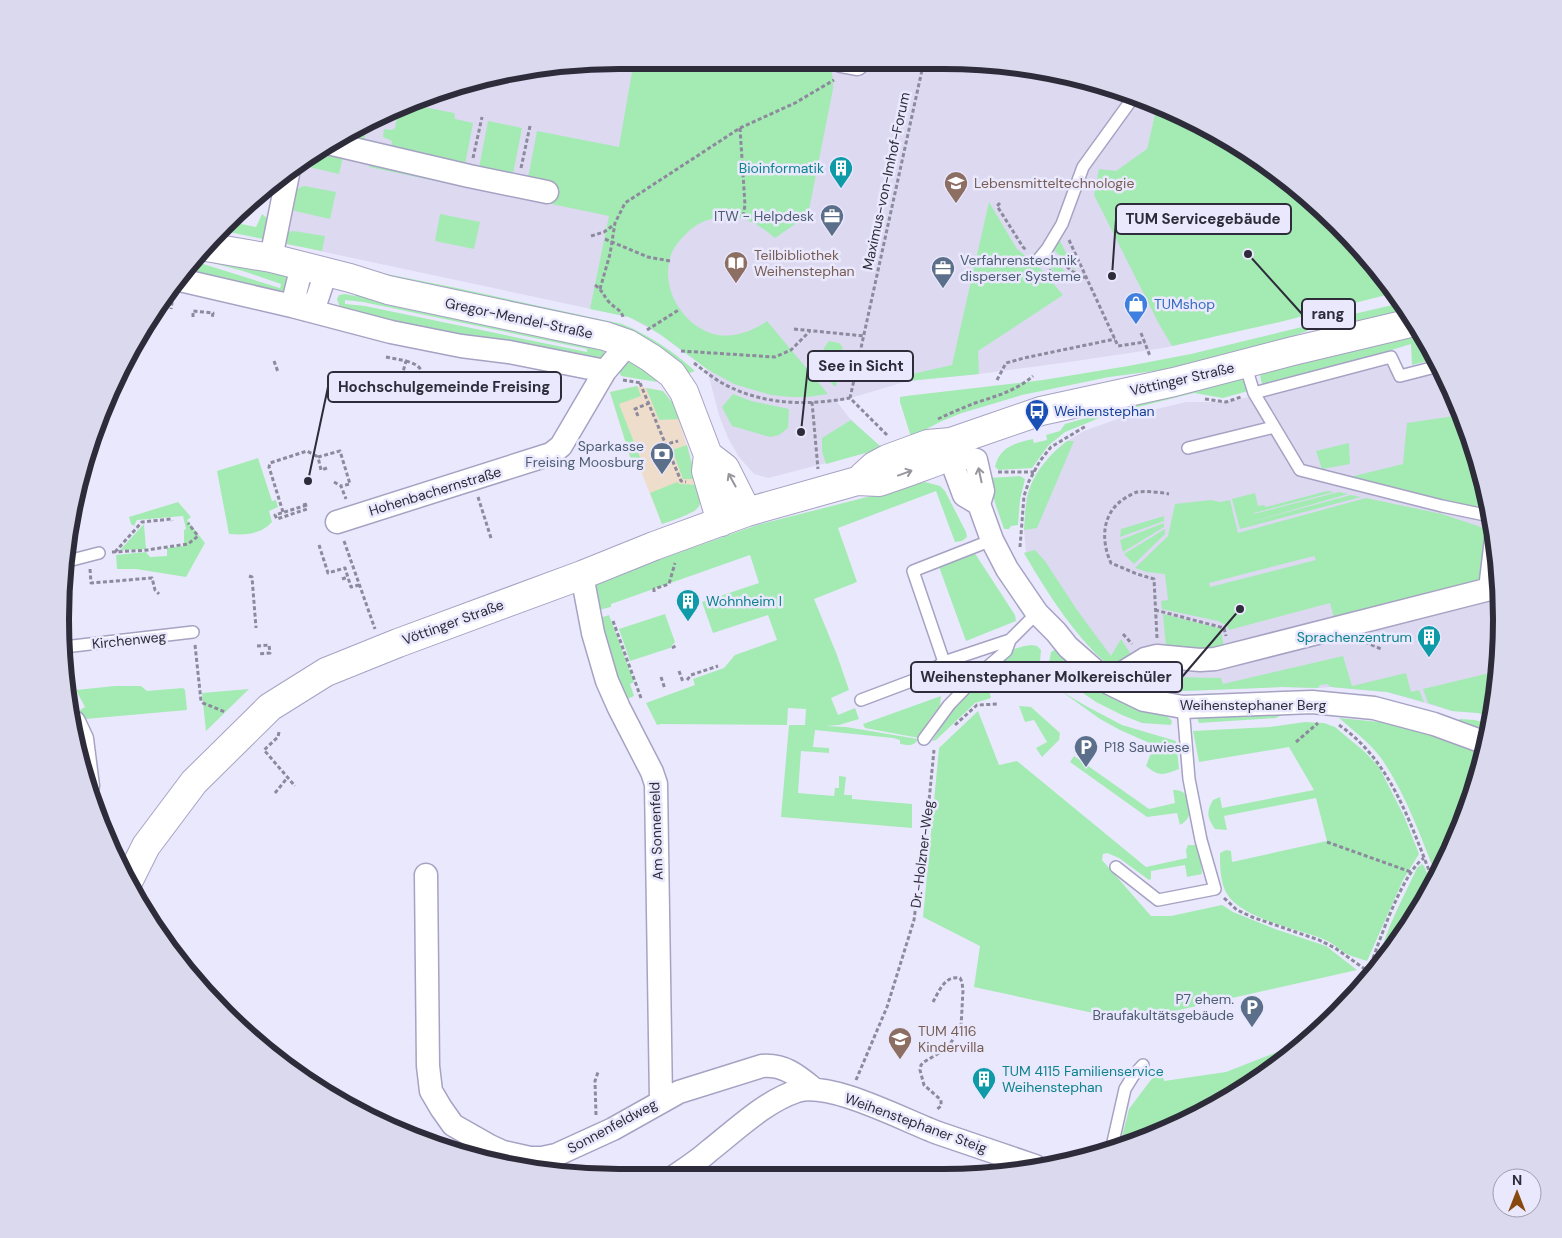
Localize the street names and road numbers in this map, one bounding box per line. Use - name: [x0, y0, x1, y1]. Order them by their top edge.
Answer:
- street label: Maximus-von-Imhof-Forum: [858, 90, 914, 272]
- street label: Gregor-Mendel-Straße: [443, 294, 595, 342]
- street label: Vöttinger Straße: [1128, 358, 1236, 400]
- street label: Hohenbachernstraße: [367, 462, 503, 520]
- street label: Vöttinger Straße: [400, 595, 506, 649]
- street label: Kirchenweg: [91, 627, 167, 653]
- street label: Weihenstephaner Berg: [1180, 696, 1327, 714]
- street label: Am Sonnenfeld: [645, 782, 667, 880]
- street label: Dr.-Holzner-Weg: [906, 799, 938, 909]
- street label: Weihenstephaner Steig: [842, 1089, 990, 1157]
- street label: Sonnenfeldweg: [564, 1095, 660, 1157]

